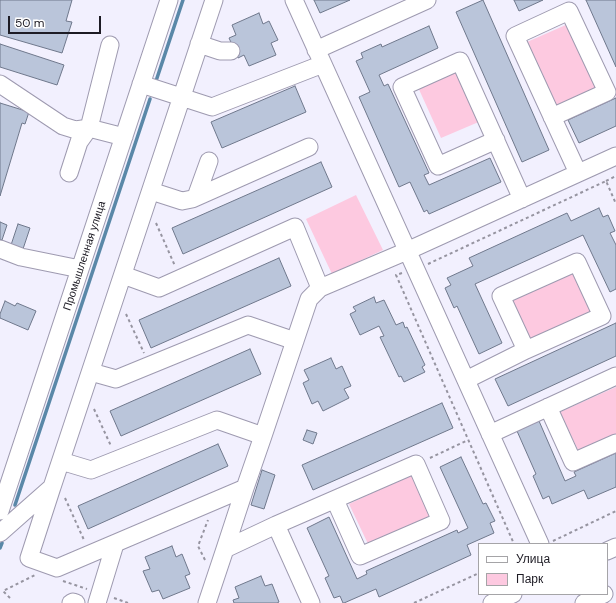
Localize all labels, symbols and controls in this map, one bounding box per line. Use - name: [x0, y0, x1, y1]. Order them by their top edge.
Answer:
- scale bar: [10, 8, 103, 34]
- text: 50 m: [15, 15, 44, 31]
- street label: Промышленная улица: [61, 200, 109, 312]
- legend: [478, 543, 608, 595]
- text: Улица: [516, 551, 550, 567]
- text: Парк: [516, 571, 543, 587]

